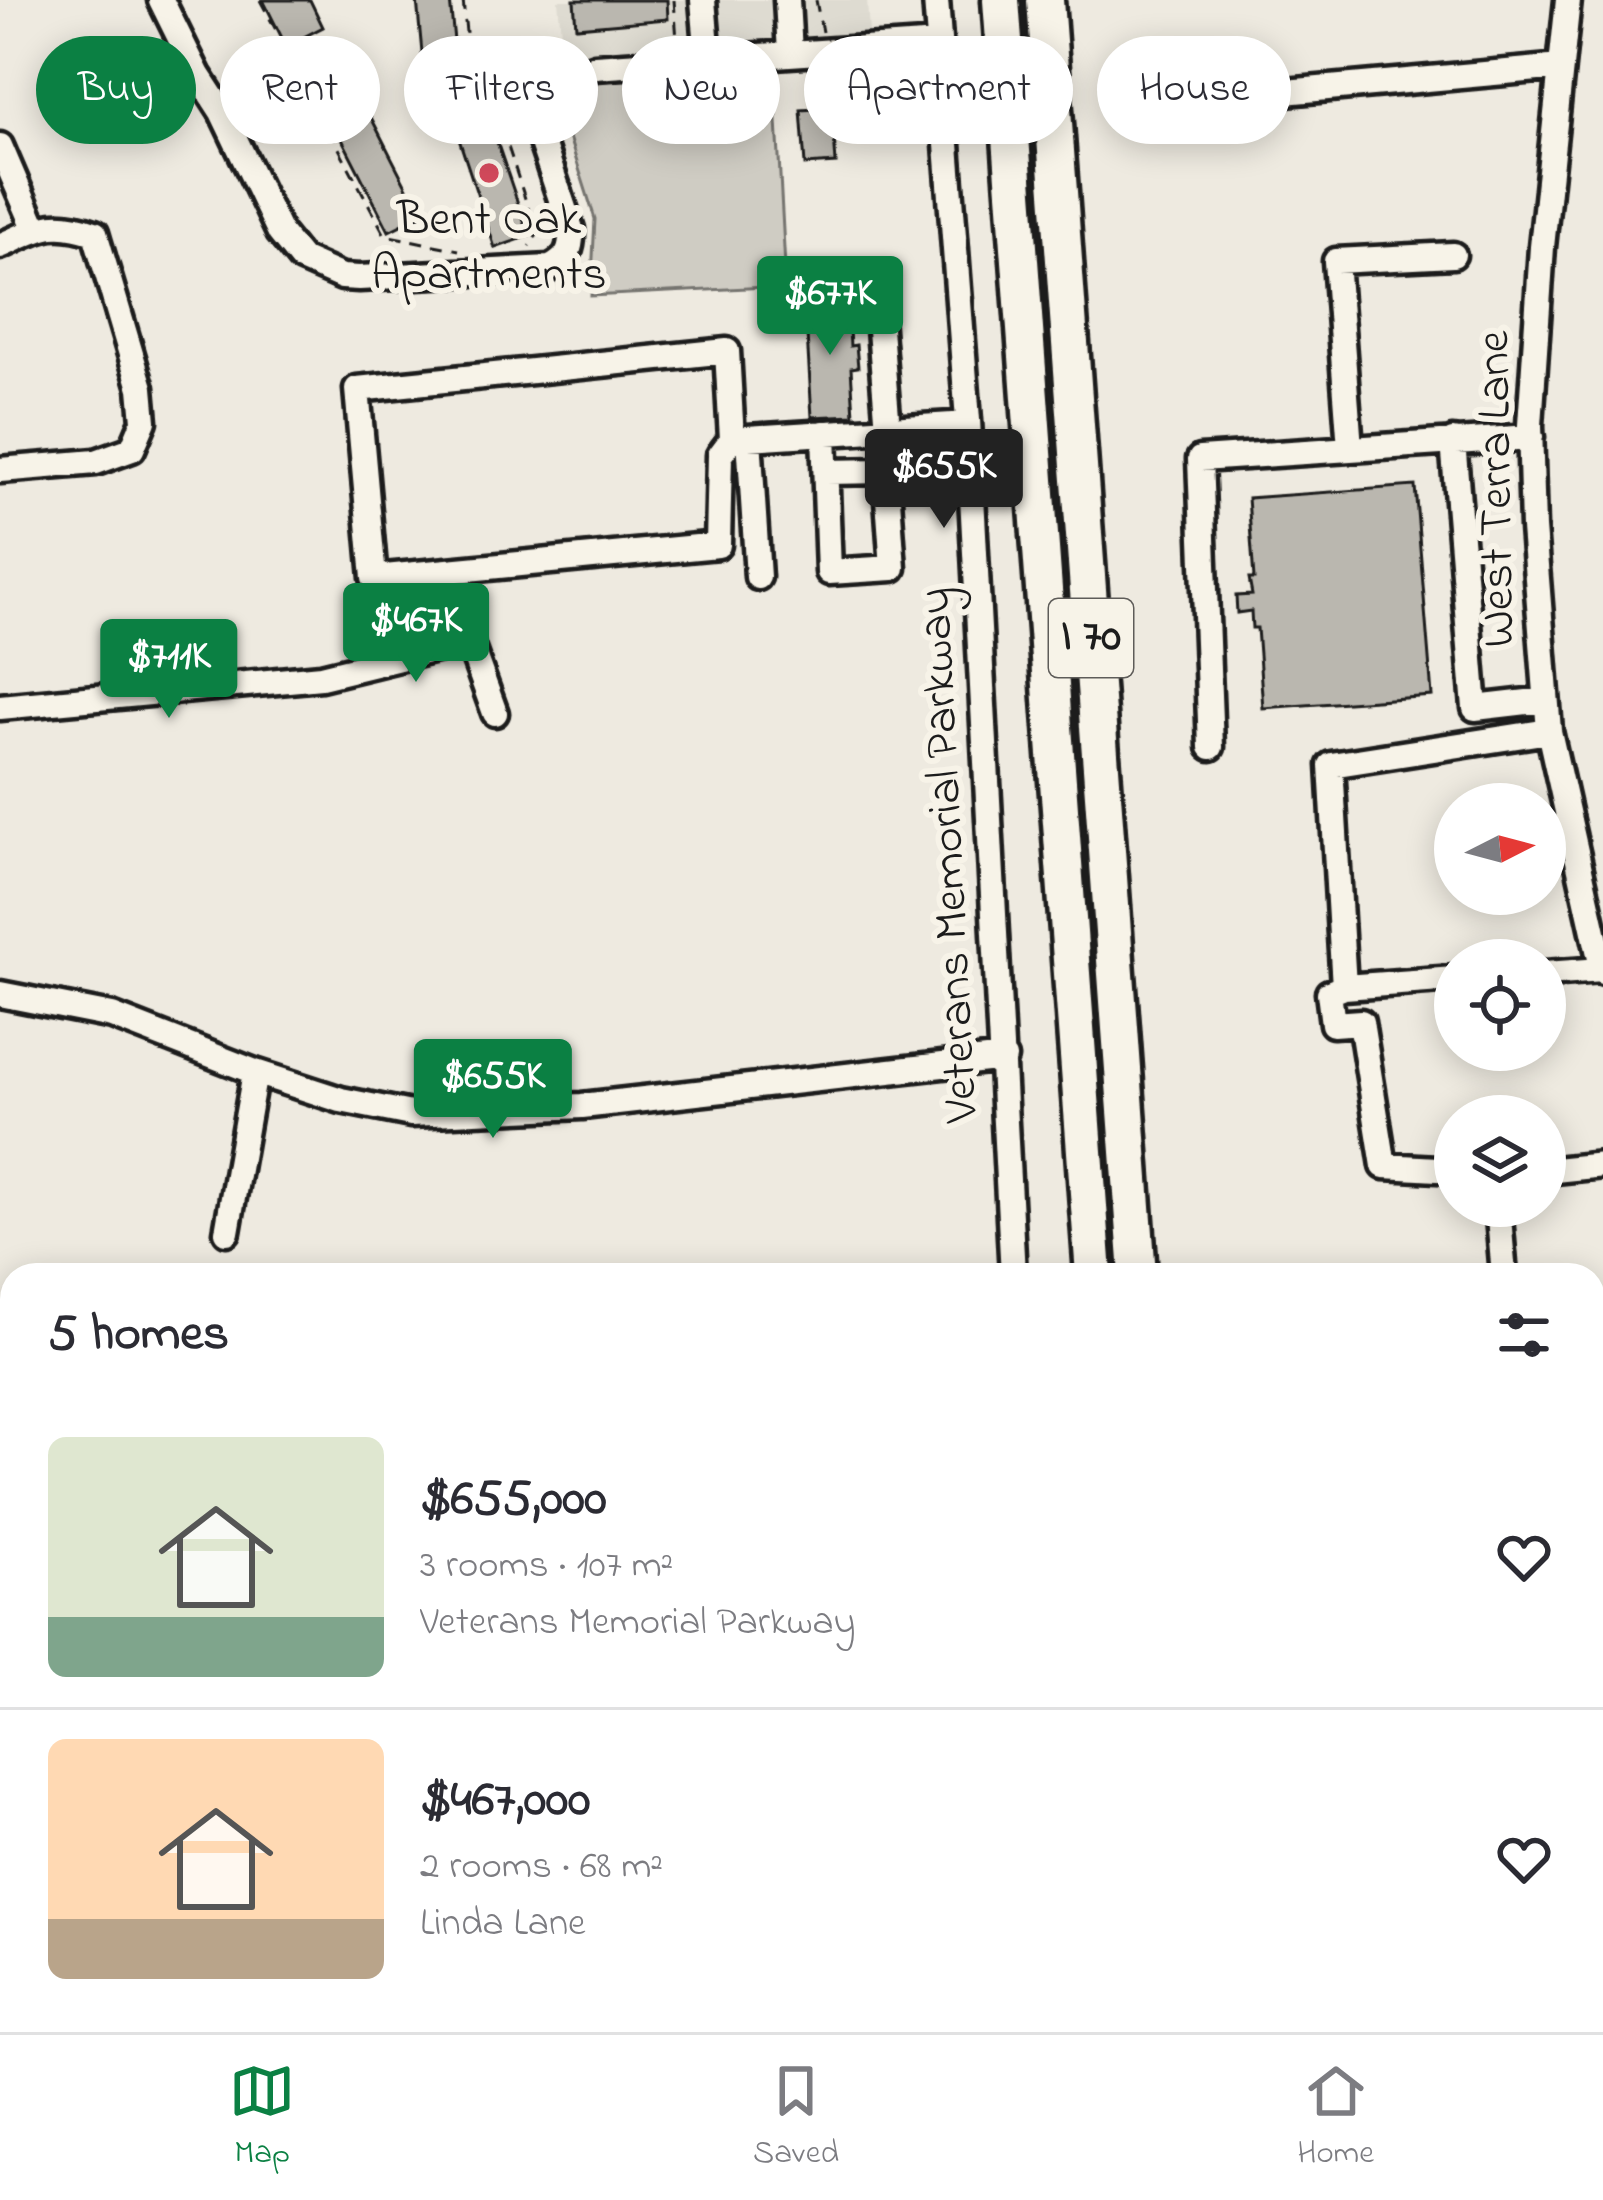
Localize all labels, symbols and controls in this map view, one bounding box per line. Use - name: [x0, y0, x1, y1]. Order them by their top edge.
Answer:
- chip: Buy: [36, 36, 196, 144]
- chip: Rent: [220, 36, 380, 144]
- chip: Filters: [404, 36, 598, 144]
- chip: New: [622, 36, 780, 144]
- chip: Apartment: [804, 36, 1073, 144]
- chip: House: [1097, 36, 1291, 144]
- marker: Bent Oak Apartments: [476, 160, 502, 186]
- place label: Bent Oak Apartments: [371, 186, 607, 311]
- pin: $677K: [746, 256, 914, 358]
- text: $677K: [784, 266, 876, 323]
- street label: West Terra Lane: [1460, 330, 1536, 648]
- pin: $655K: [860, 429, 1028, 531]
- text: $655K: [892, 439, 996, 496]
- pin: $467K: [332, 583, 500, 685]
- street label: Veterans Memorial Parkway: [901, 586, 999, 1125]
- text: $467K: [370, 593, 462, 650]
- road number: I 70: [1049, 599, 1133, 677]
- pin: $711K: [85, 619, 253, 721]
- text: $711K: [127, 629, 211, 686]
- north arrow: [1434, 783, 1566, 915]
- map controls: [1434, 783, 1566, 1227]
- button: locate: [1434, 939, 1566, 1071]
- pin: $655K: [409, 1039, 577, 1141]
- text: $655K: [441, 1049, 545, 1106]
- button: layers: [1434, 1095, 1566, 1227]
- text: 5 homes: [48, 1298, 229, 1373]
- icon: filters: [1491, 1302, 1557, 1368]
- text: $655,000: [420, 1463, 607, 1538]
- icon: home: [144, 1485, 288, 1629]
- icon: heart: [1491, 1524, 1557, 1590]
- text: 3 rooms · 107 m²: [420, 1538, 673, 1595]
- text: Veterans Memorial Parkway: [420, 1595, 855, 1652]
- text: $467,000: [420, 1764, 590, 1839]
- icon: home: [144, 1787, 288, 1931]
- icon: heart: [1491, 1826, 1557, 1892]
- text: 2 rooms · 68 m²: [420, 1839, 663, 1896]
- text: Linda Lane: [420, 1896, 586, 1953]
- tab: Map: [229, 2058, 295, 2178]
- tab: Saved: [753, 2058, 839, 2178]
- tab: Home: [1297, 2058, 1374, 2178]

